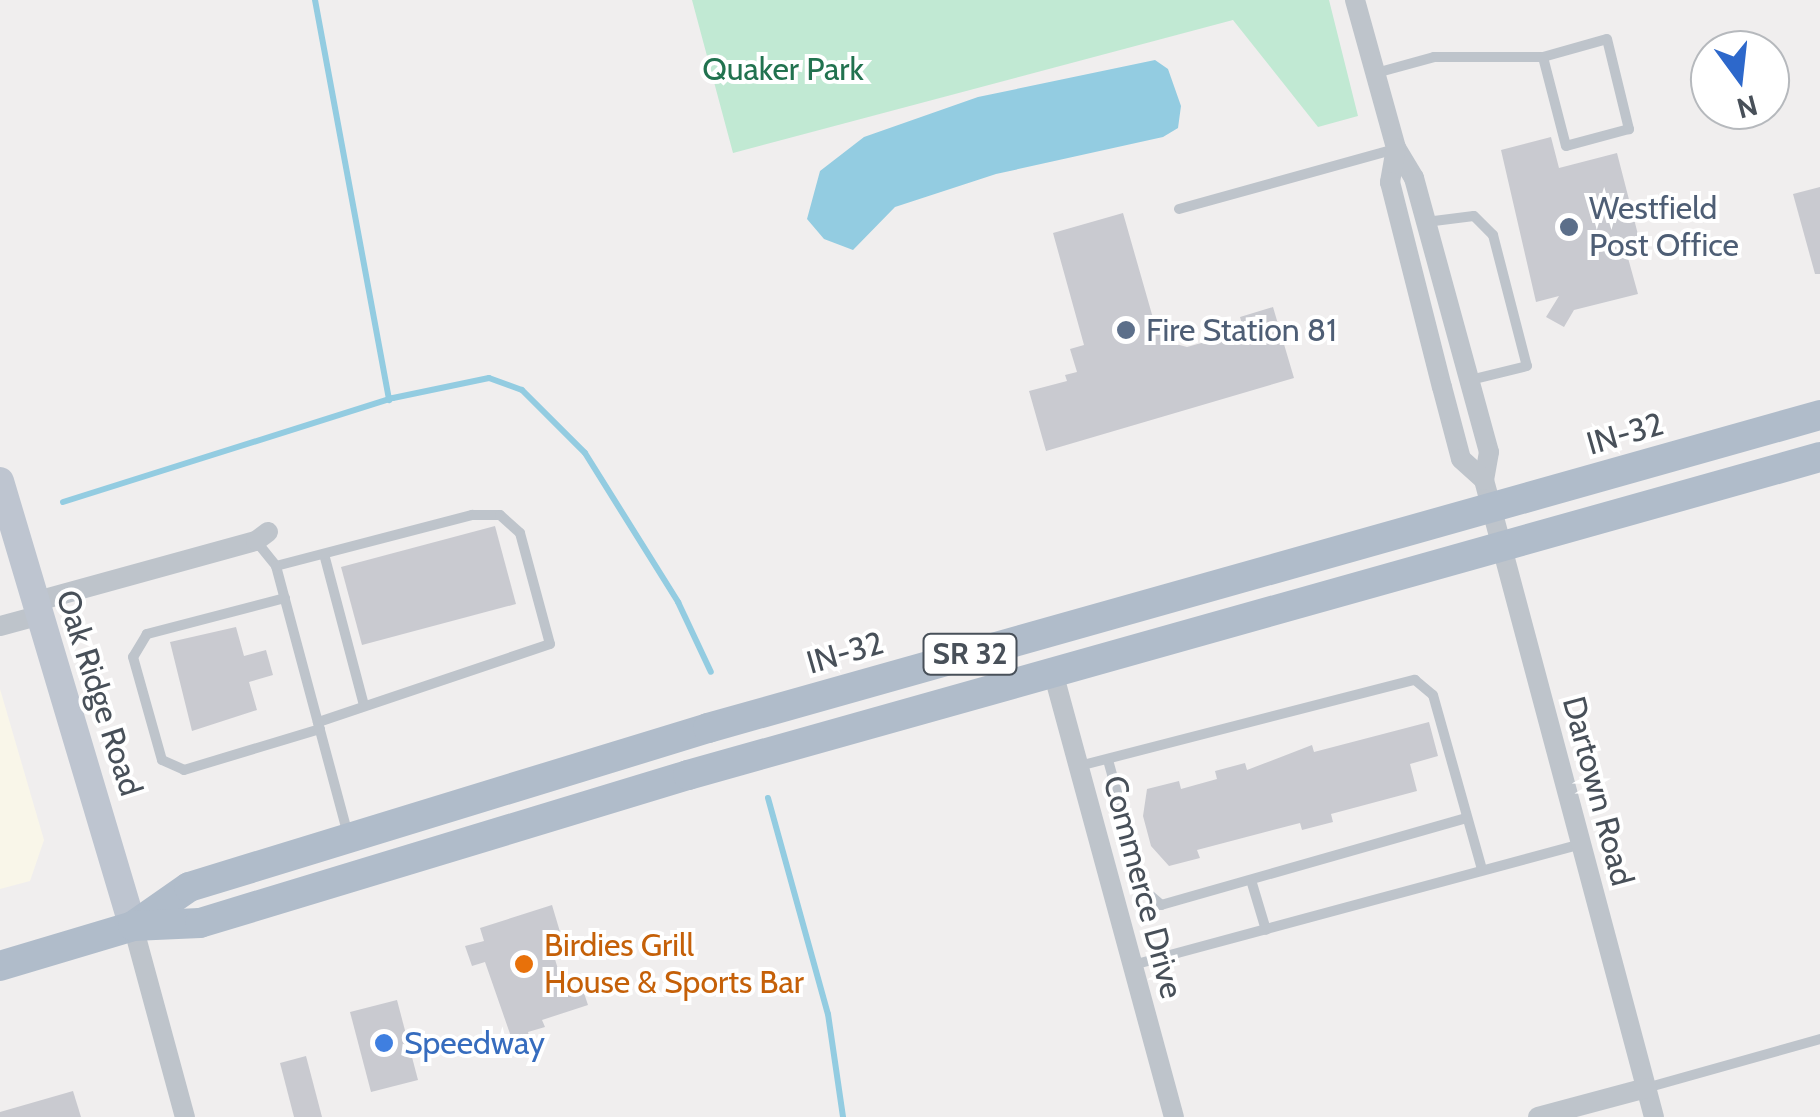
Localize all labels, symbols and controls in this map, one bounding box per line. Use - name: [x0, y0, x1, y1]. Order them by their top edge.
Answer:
- north arrow: [1690, 30, 1790, 130]
- park label: Quaker Park: [702, 50, 864, 88]
- text: N: [1733, 88, 1761, 126]
- place label: Westfield Post Office: [1589, 190, 1739, 265]
- marker: Westfield Post Office: [1558, 216, 1580, 238]
- place label: Fire Station 81: [1146, 311, 1337, 349]
- marker: Fire Station 81: [1115, 319, 1137, 341]
- street label: IN-32: [1582, 405, 1668, 463]
- street label: Oak Ridge Road: [48, 585, 150, 801]
- street label: IN-32: [802, 624, 888, 682]
- road number: SR 32: [922, 629, 1018, 679]
- street label: Dartown Road: [1554, 692, 1642, 890]
- street label: Commerce Drive: [1095, 772, 1191, 1002]
- place label: Birdies Grill House & Sports Bar: [544, 927, 804, 1002]
- marker: Birdies Grill House & Sports Bar: [513, 953, 535, 975]
- place label: Speedway: [404, 1024, 545, 1062]
- marker: Speedway: [373, 1032, 395, 1054]

